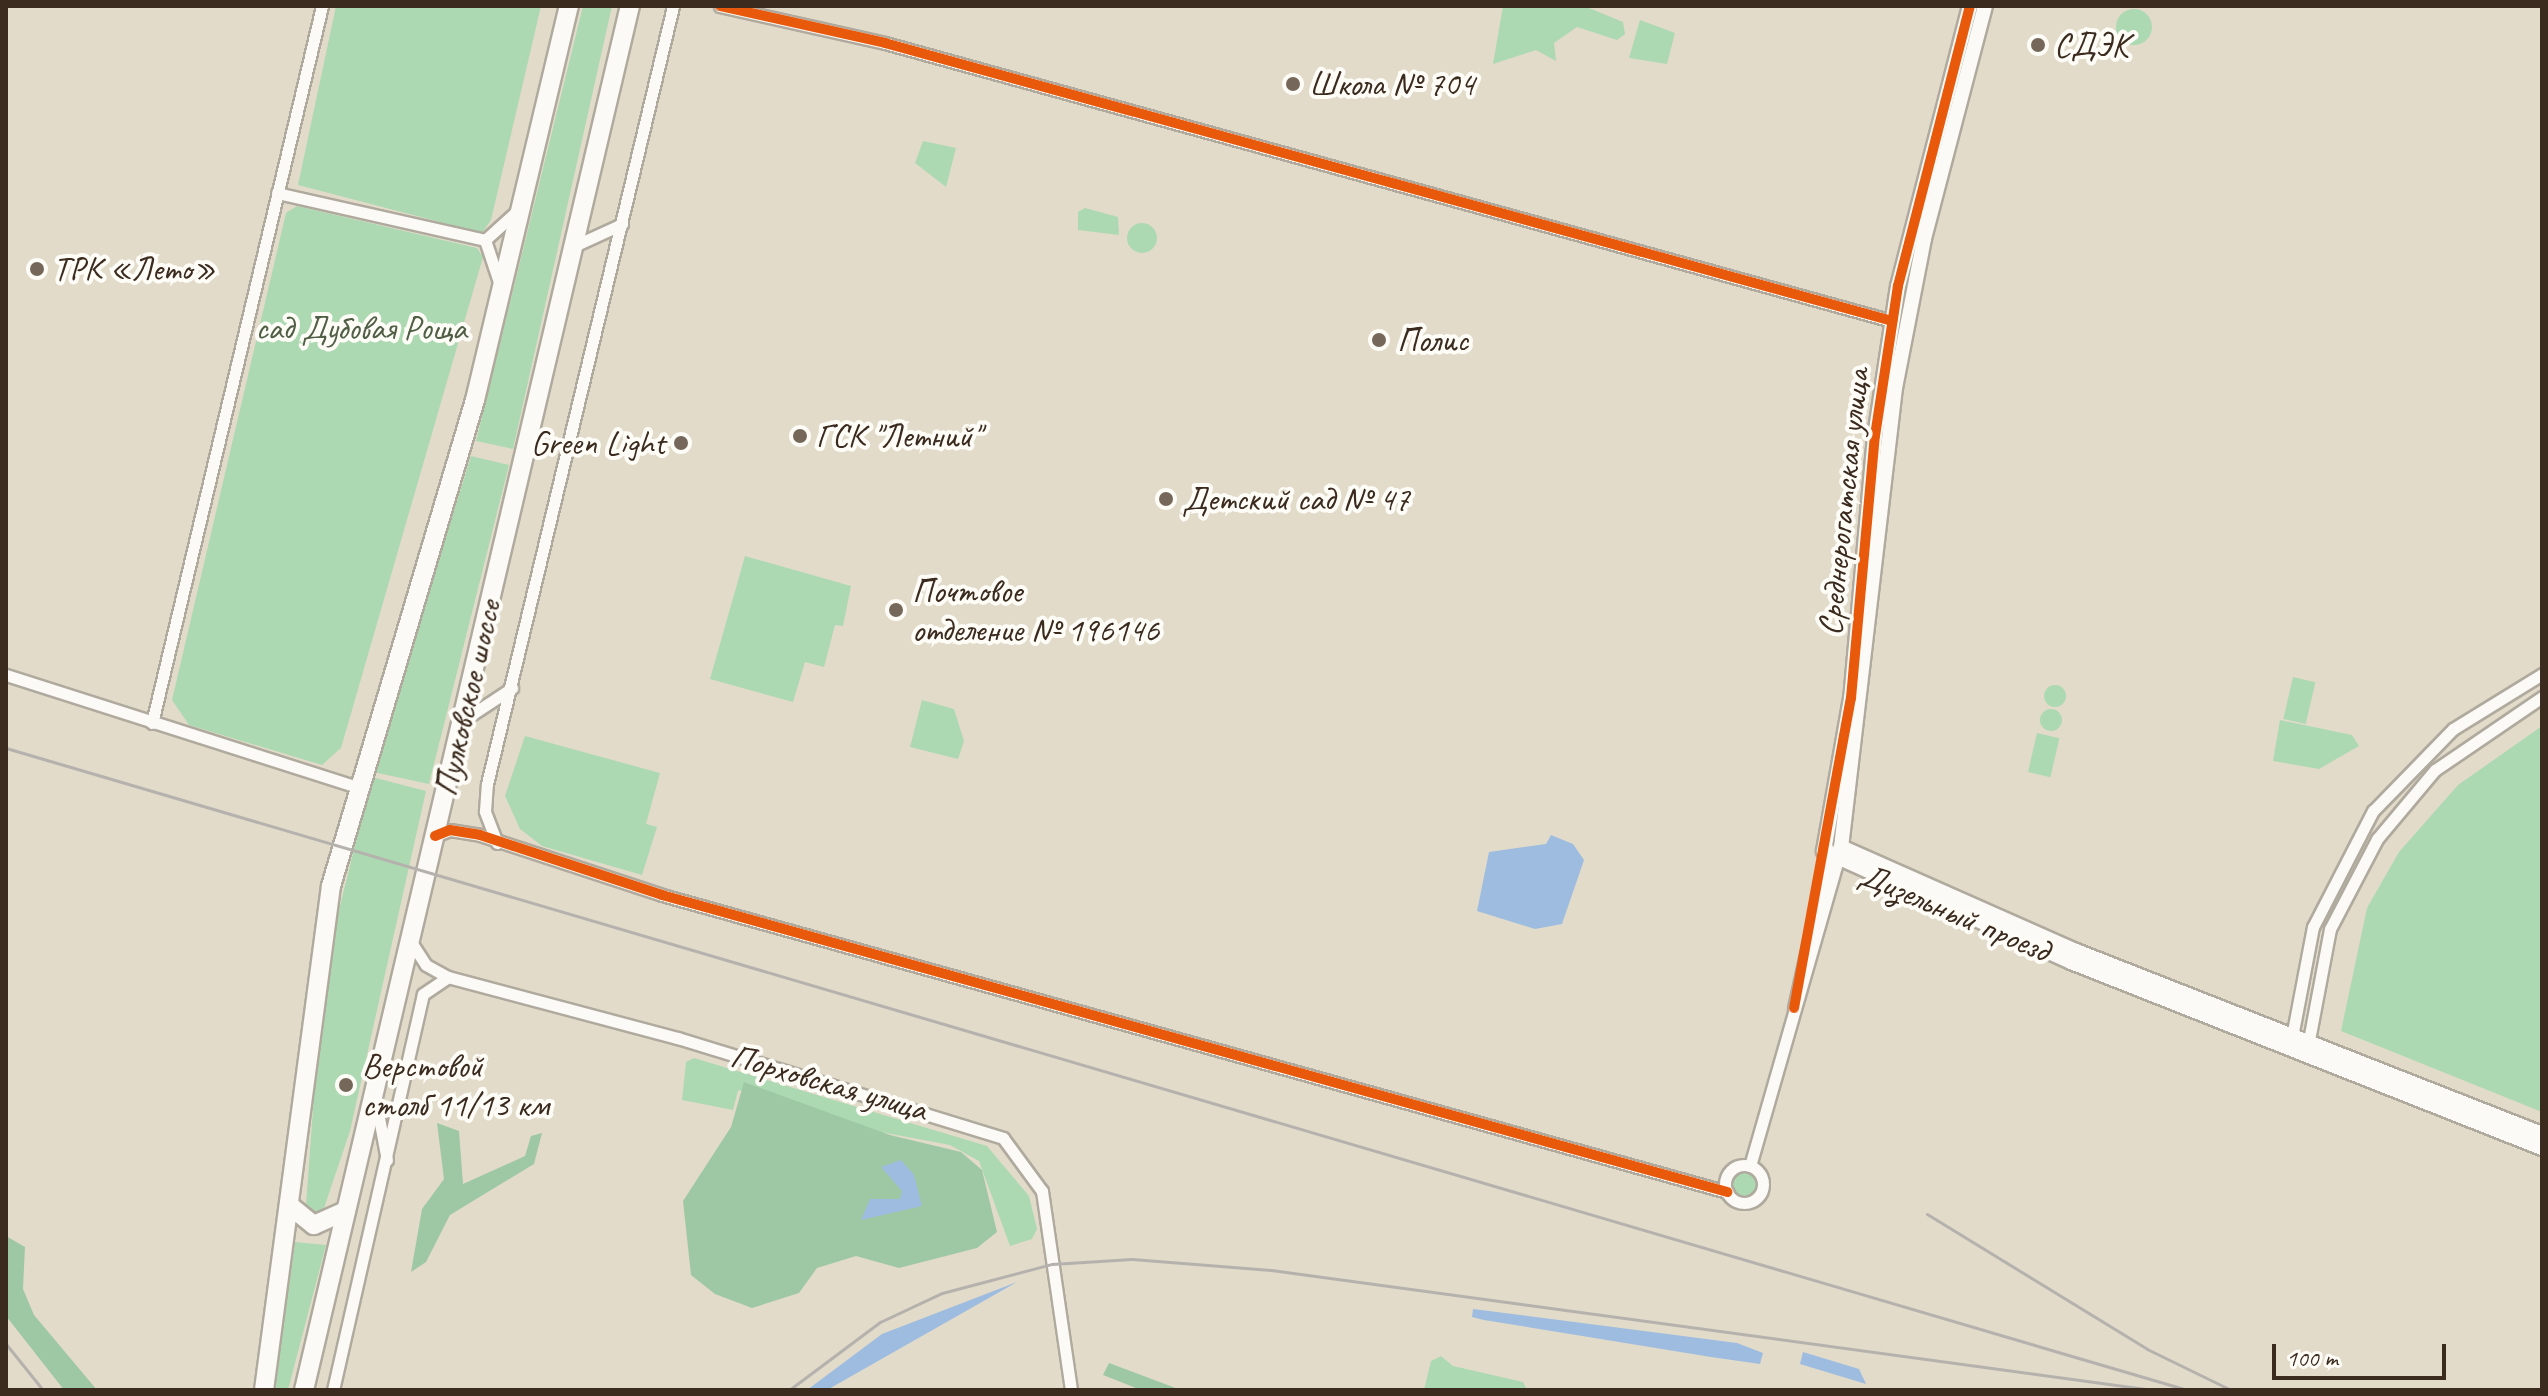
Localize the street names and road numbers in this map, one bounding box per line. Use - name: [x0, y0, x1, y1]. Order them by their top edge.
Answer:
- street label: Среднерогатская улица: [1809, 367, 1877, 637]
- street label: Пулковское шоссе: [424, 595, 510, 801]
- street label: Дизельный проезд: [1854, 854, 2056, 970]
- street label: Порховская улица: [725, 1034, 933, 1130]

